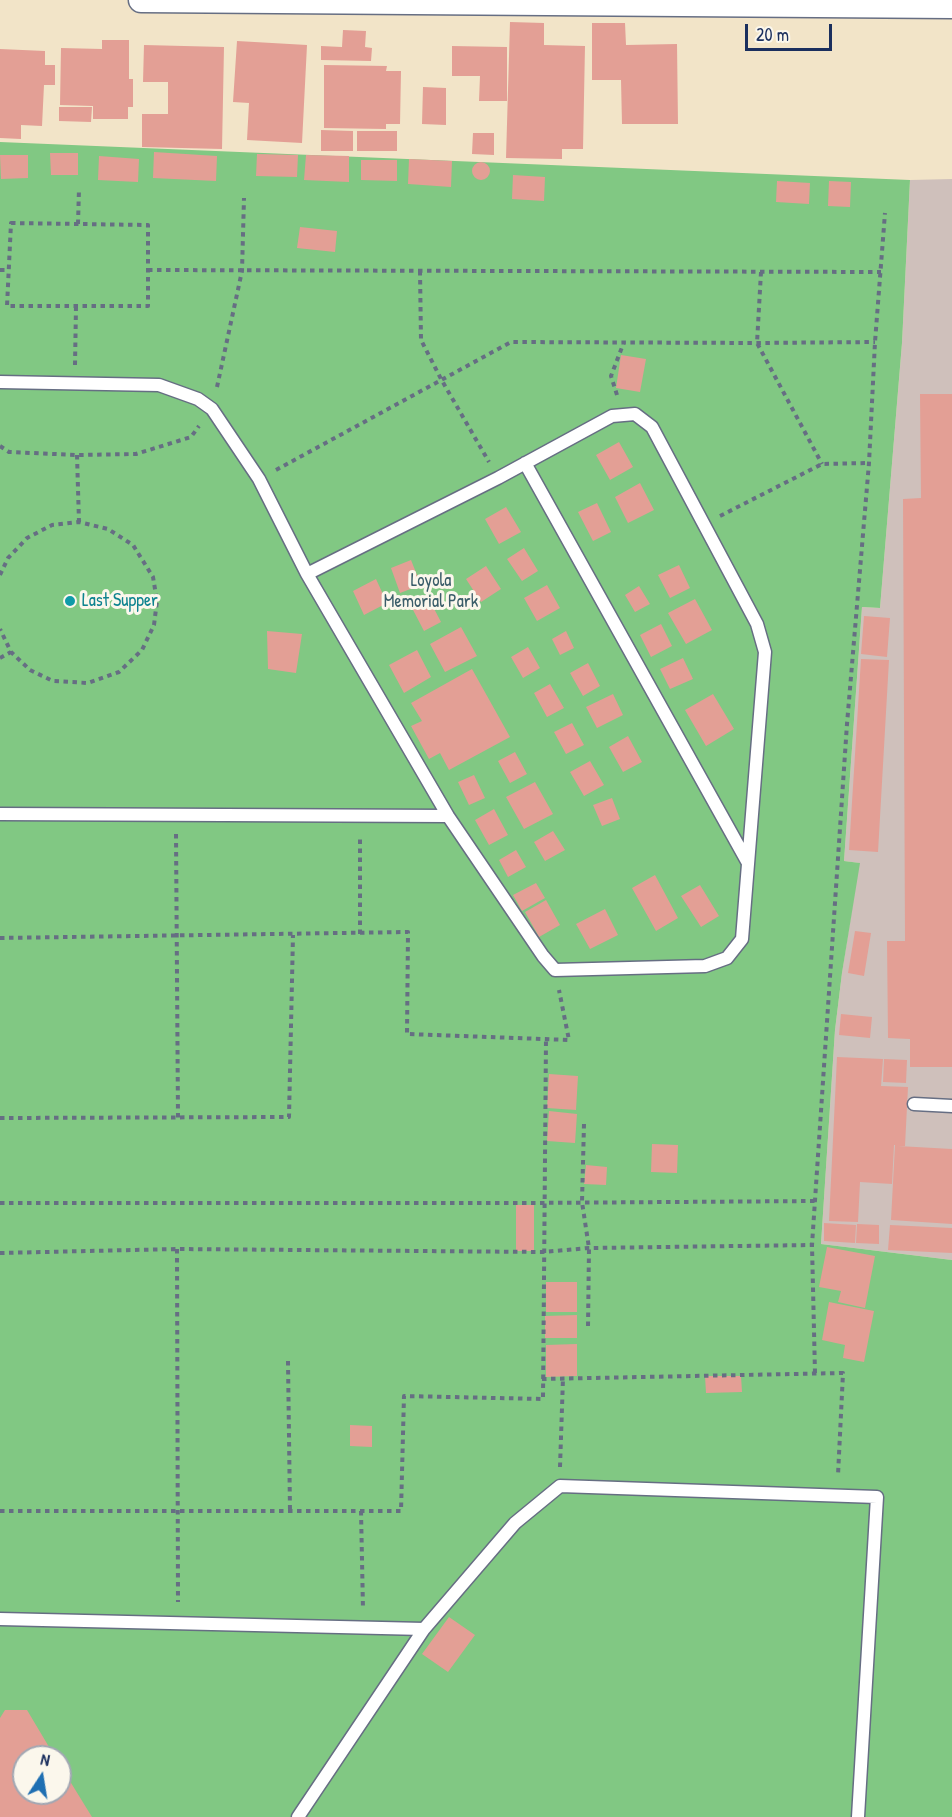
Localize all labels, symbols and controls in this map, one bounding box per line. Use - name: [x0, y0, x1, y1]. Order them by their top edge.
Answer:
- scale bar: [748, 12, 835, 50]
- text: 20 m: [756, 22, 789, 47]
- park label: Loyola Memorial Park: [384, 570, 478, 612]
- place label: Last Supper: [82, 590, 158, 612]
- marker: Last Supper: [63, 594, 77, 608]
- north arrow: [12, 1745, 72, 1805]
- text: N: [39, 1748, 52, 1771]

